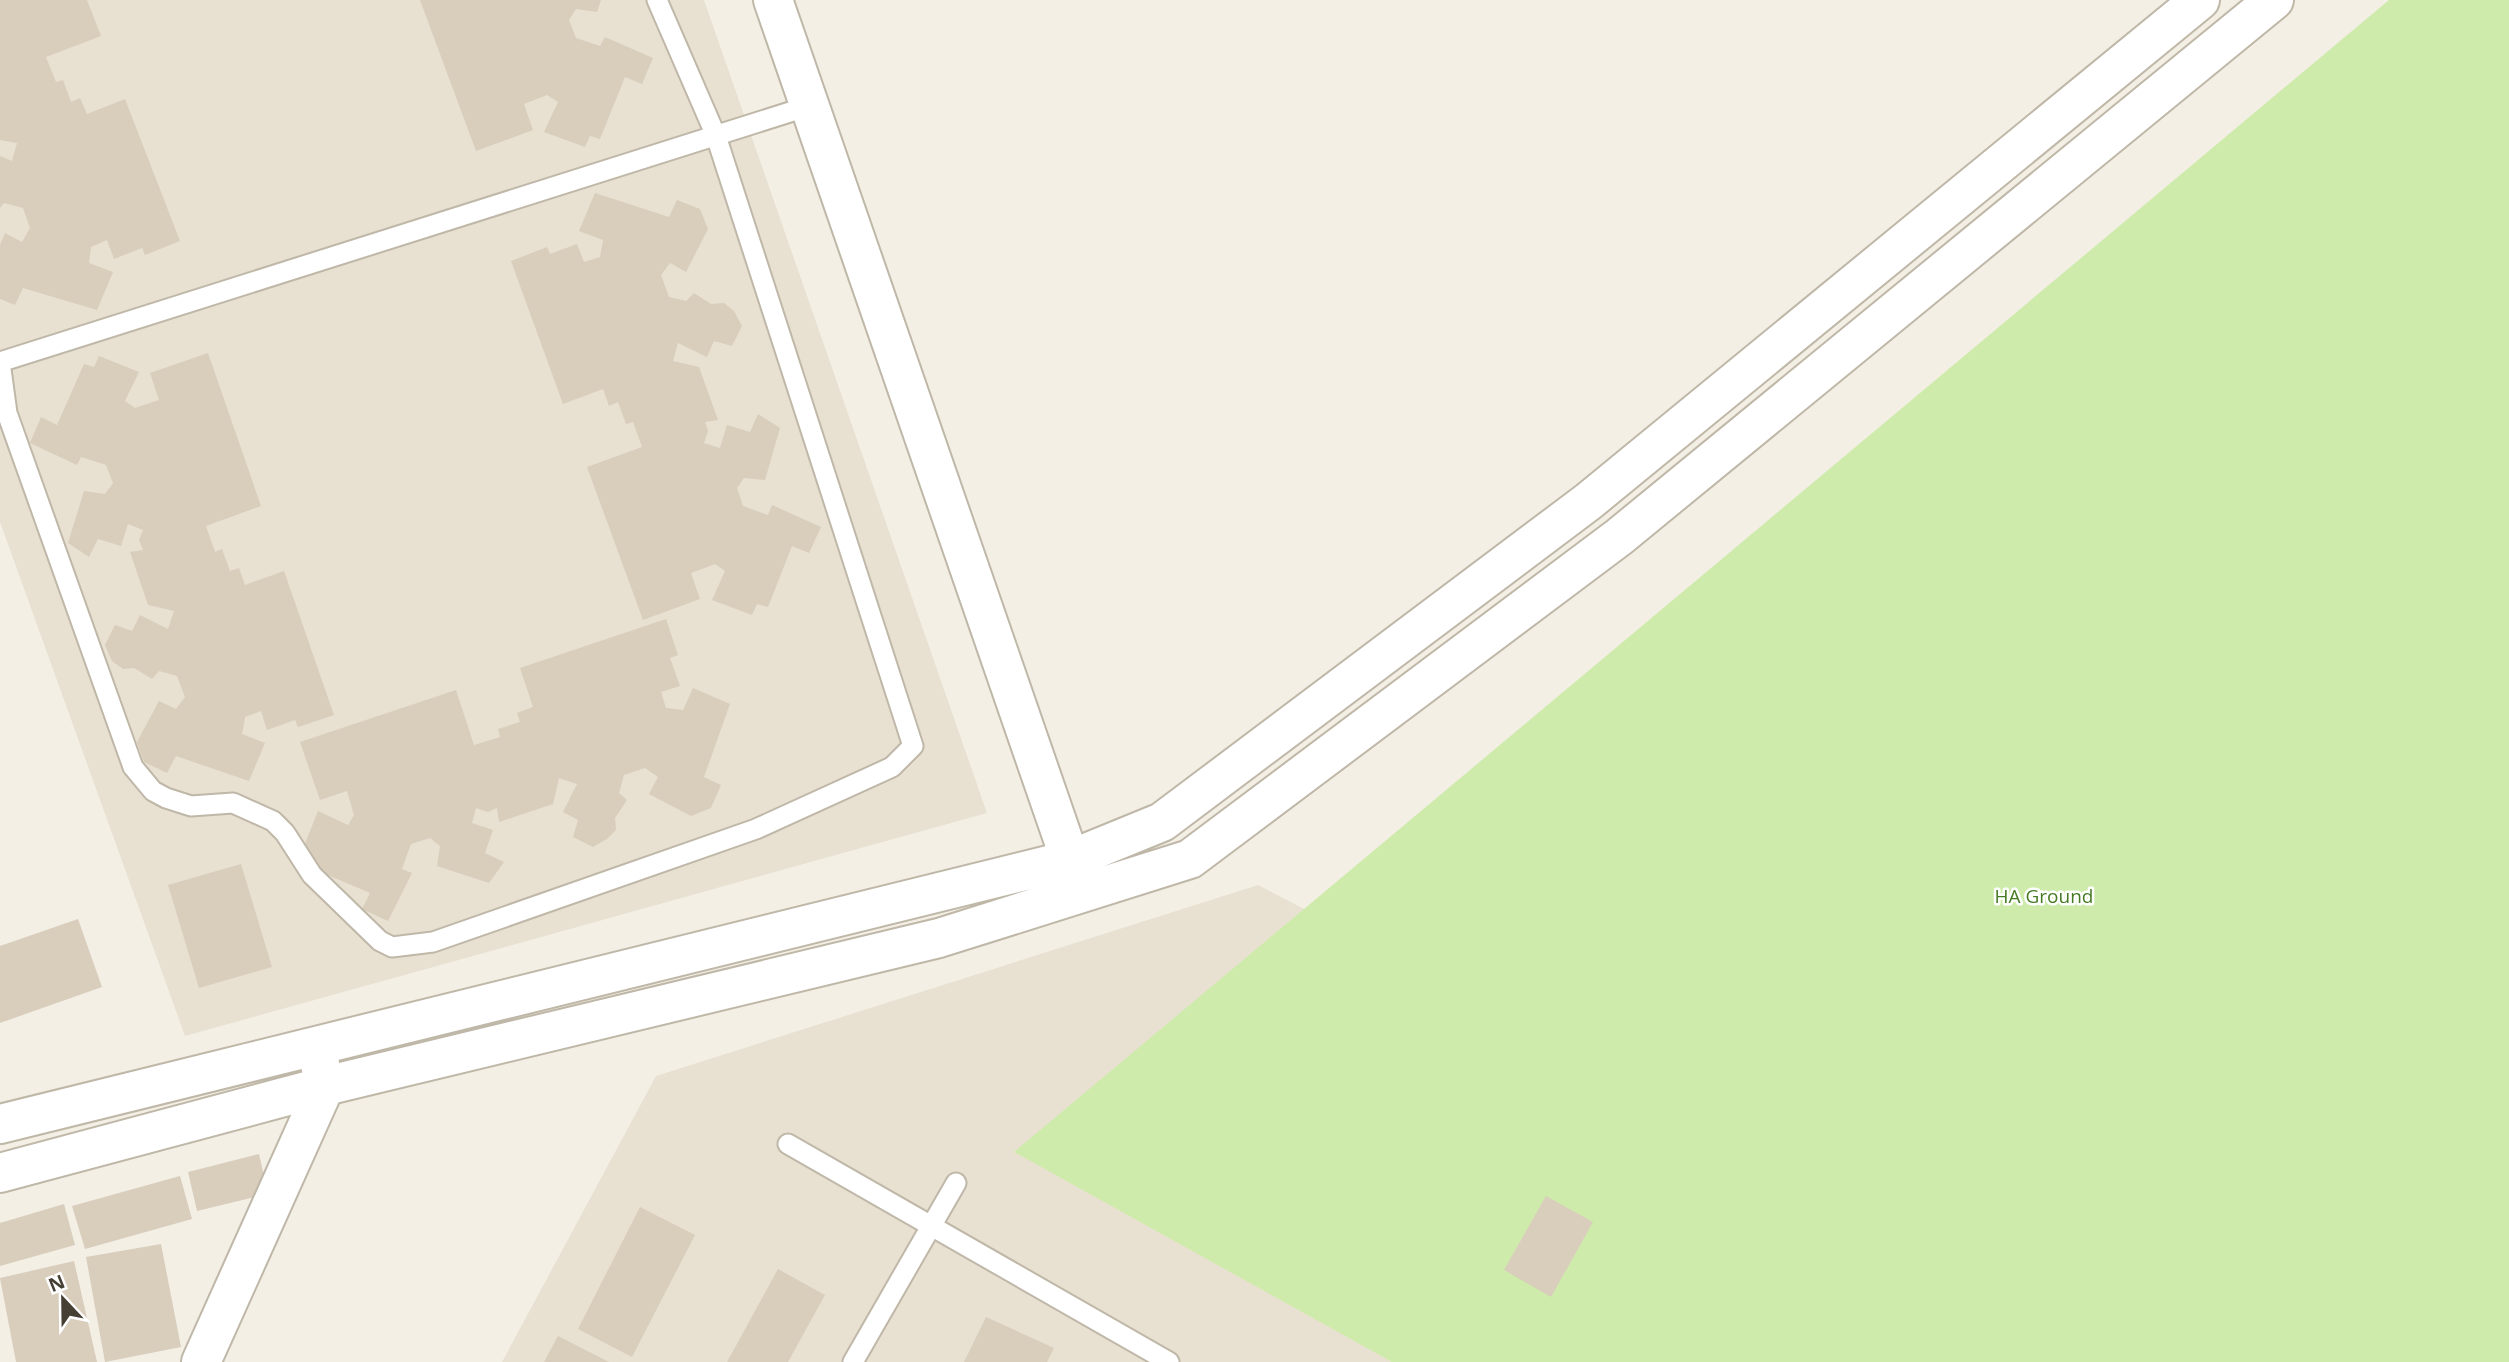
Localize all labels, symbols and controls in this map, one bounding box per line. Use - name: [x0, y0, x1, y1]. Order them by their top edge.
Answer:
- park label: HA Ground: [1995, 883, 2093, 909]
- north arrow: [28, 1264, 98, 1334]
- text: N: [45, 1268, 69, 1298]

